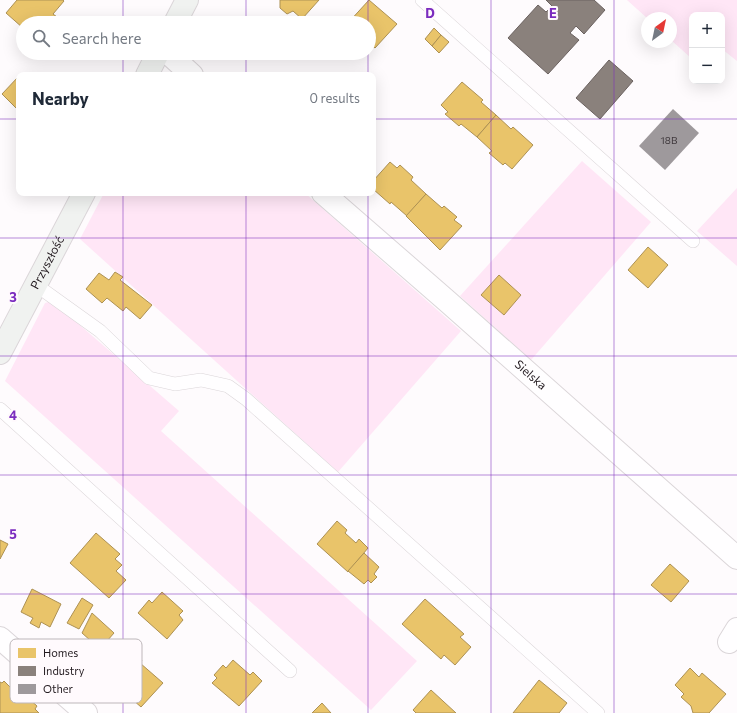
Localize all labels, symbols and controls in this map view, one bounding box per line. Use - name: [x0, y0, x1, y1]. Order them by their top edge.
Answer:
- text: D: [425, 5, 435, 21]
- text: E: [549, 5, 557, 21]
- north arrow: [641, 12, 677, 48]
- map controls: [689, 12, 725, 84]
- button: +: [689, 12, 725, 48]
- search box: [16, 16, 376, 60]
- icon: search: [30, 27, 52, 49]
- text: Search here: [62, 29, 141, 47]
- button: −: [689, 48, 725, 84]
- text: Nearby: [32, 88, 89, 109]
- text: 0 results: [309, 90, 360, 106]
- house number: 18B: [661, 134, 678, 146]
- street label: Przyszłość: [27, 233, 66, 291]
- text: 3: [9, 289, 17, 305]
- street label: Sielska: [512, 356, 550, 392]
- text: 4: [9, 407, 17, 423]
- text: 5: [9, 526, 17, 542]
- legend: [10, 639, 142, 703]
- text: Homes: [43, 646, 78, 659]
- text: Industry: [43, 664, 85, 677]
- text: Other: [43, 682, 74, 695]

